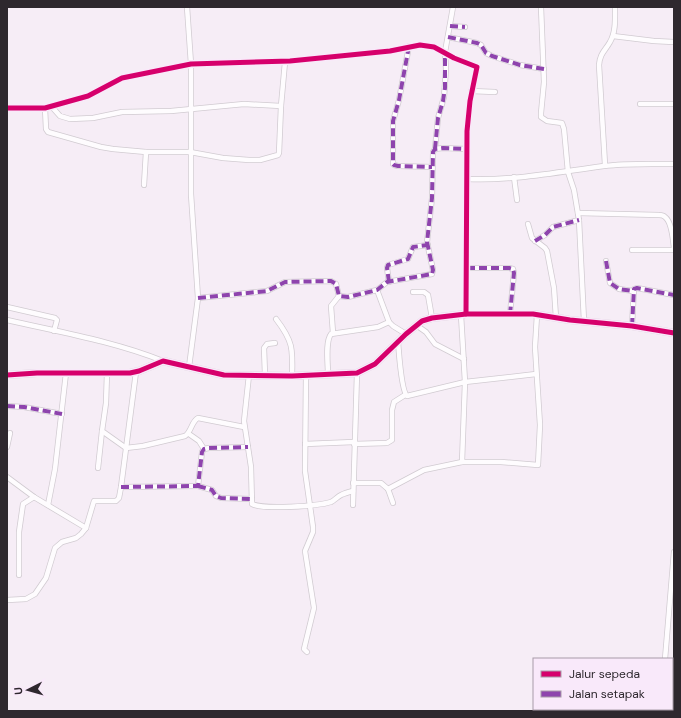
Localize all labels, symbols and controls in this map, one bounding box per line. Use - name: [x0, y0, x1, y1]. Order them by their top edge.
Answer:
- legend: [533, 658, 673, 710]
- text: Jalur sepeda: [569, 666, 640, 682]
- north arrow: [8, 670, 48, 710]
- text: Jalan setapak: [569, 686, 645, 702]
- text: U: [11, 687, 25, 696]

